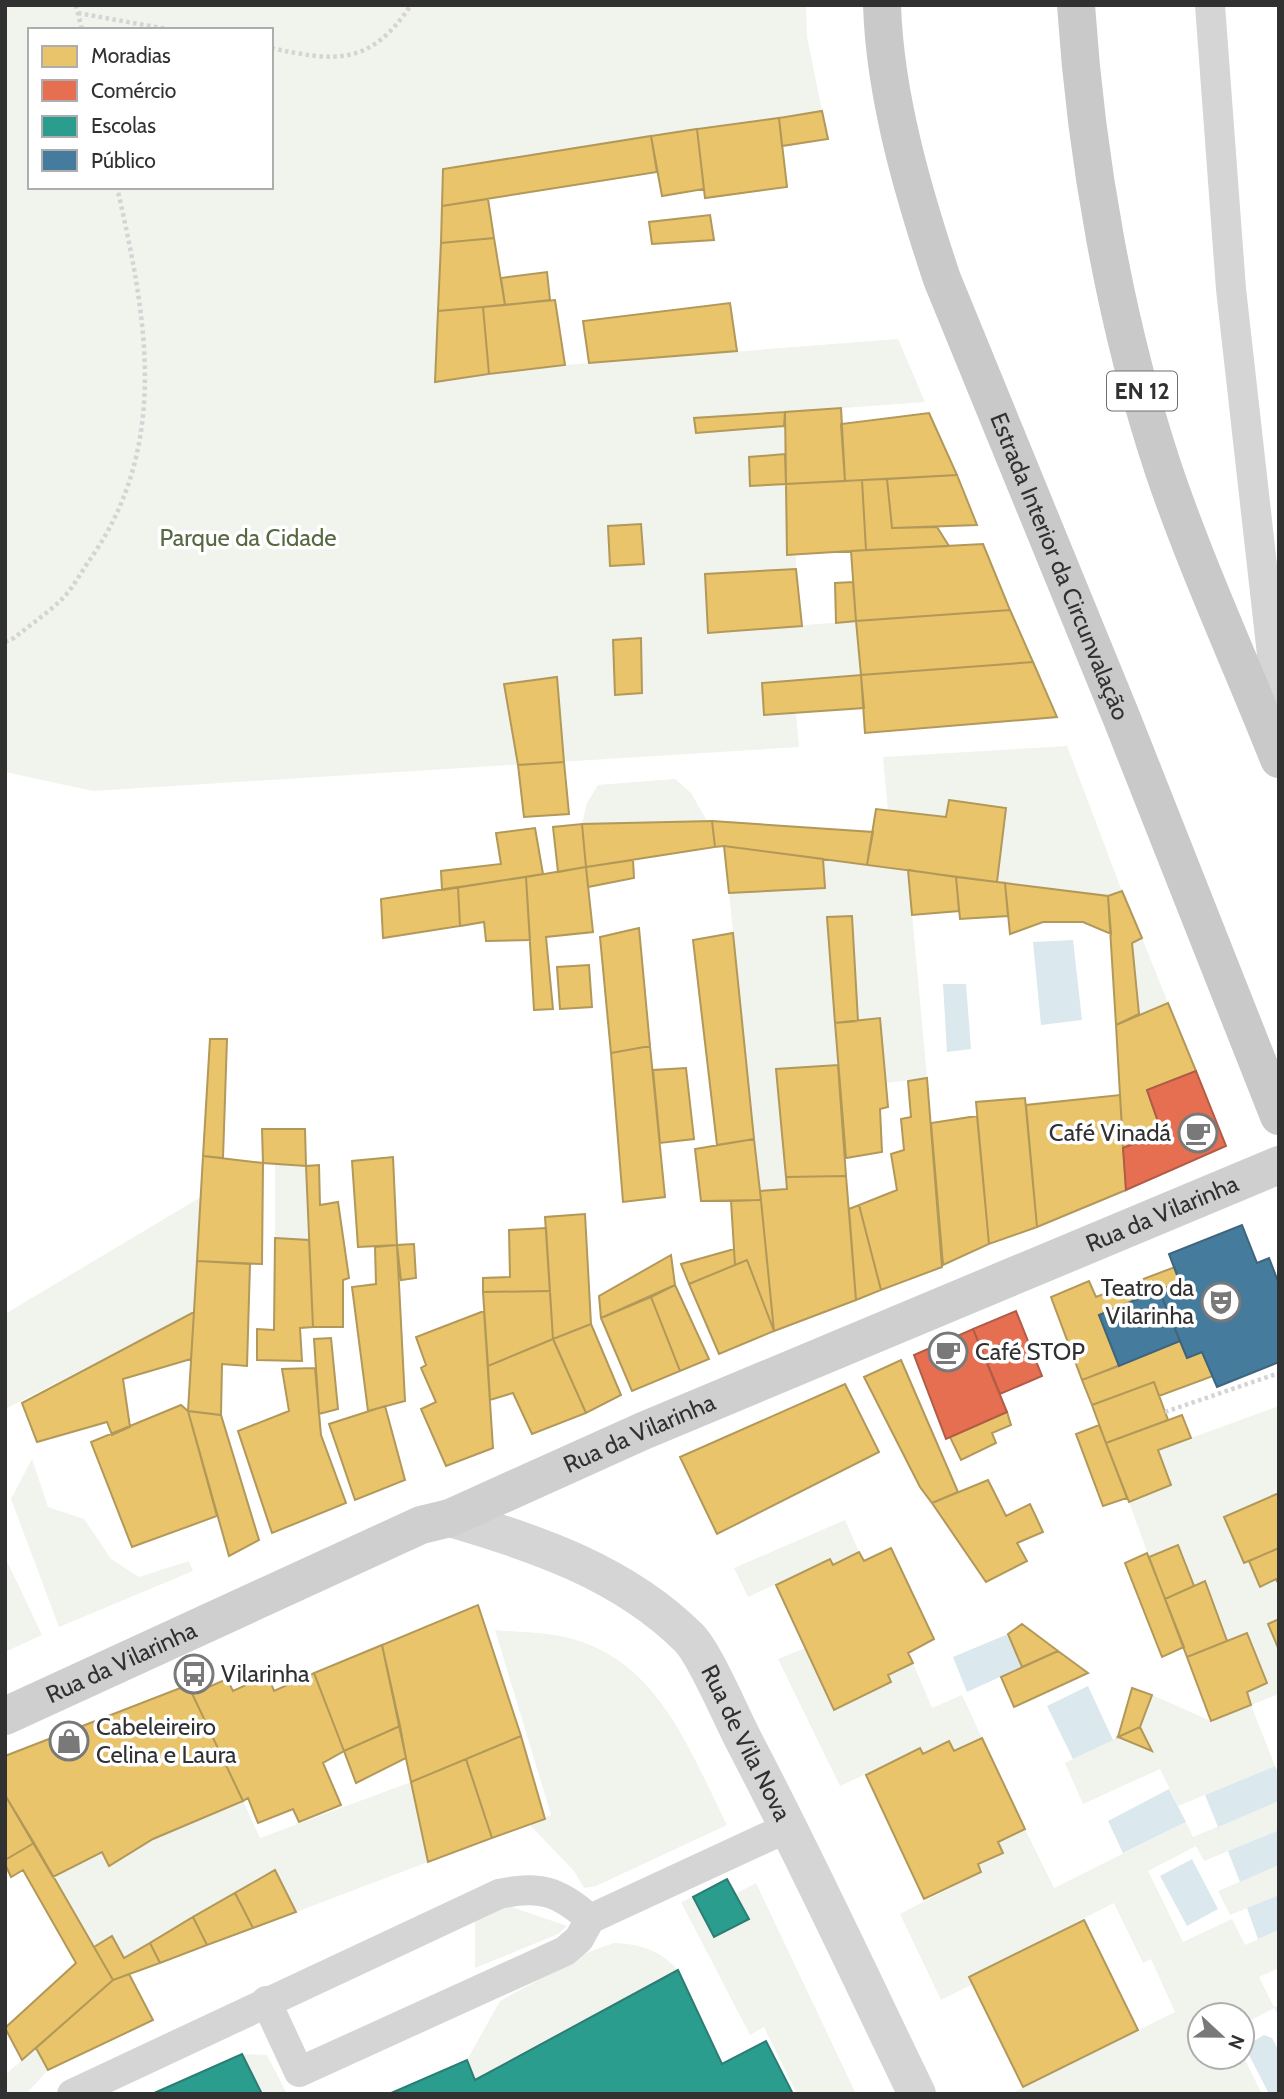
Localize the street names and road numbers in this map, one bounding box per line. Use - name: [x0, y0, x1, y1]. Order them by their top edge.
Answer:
- road number: EN 12: [1107, 372, 1177, 410]
- street label: Estrada Interior da Circunvalação: [984, 408, 1136, 724]
- street label: Rua da Vilarinha: [1081, 1168, 1243, 1258]
- street label: Rua da Vilarinha: [559, 1387, 720, 1479]
- street label: Rua da Vilarinha: [41, 1615, 201, 1709]
- street label: Rua de Vila Nova: [695, 1660, 798, 1826]

